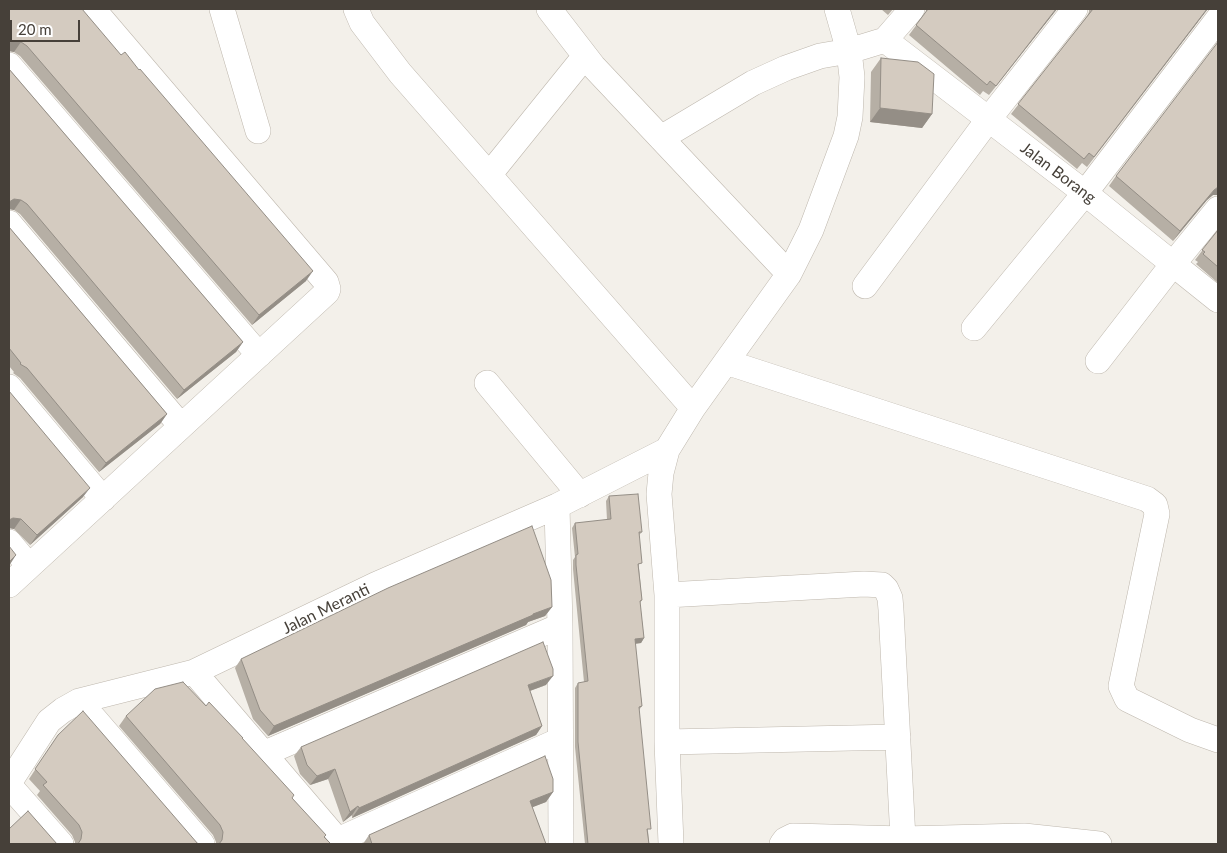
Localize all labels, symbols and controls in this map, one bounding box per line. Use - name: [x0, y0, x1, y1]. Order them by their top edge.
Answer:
- scale bar: [12, 10, 82, 42]
- text: 20 m: [18, 20, 52, 38]
- street label: Jalan Borang: [1017, 138, 1099, 208]
- street label: Jalan Meranti: [279, 580, 373, 638]

